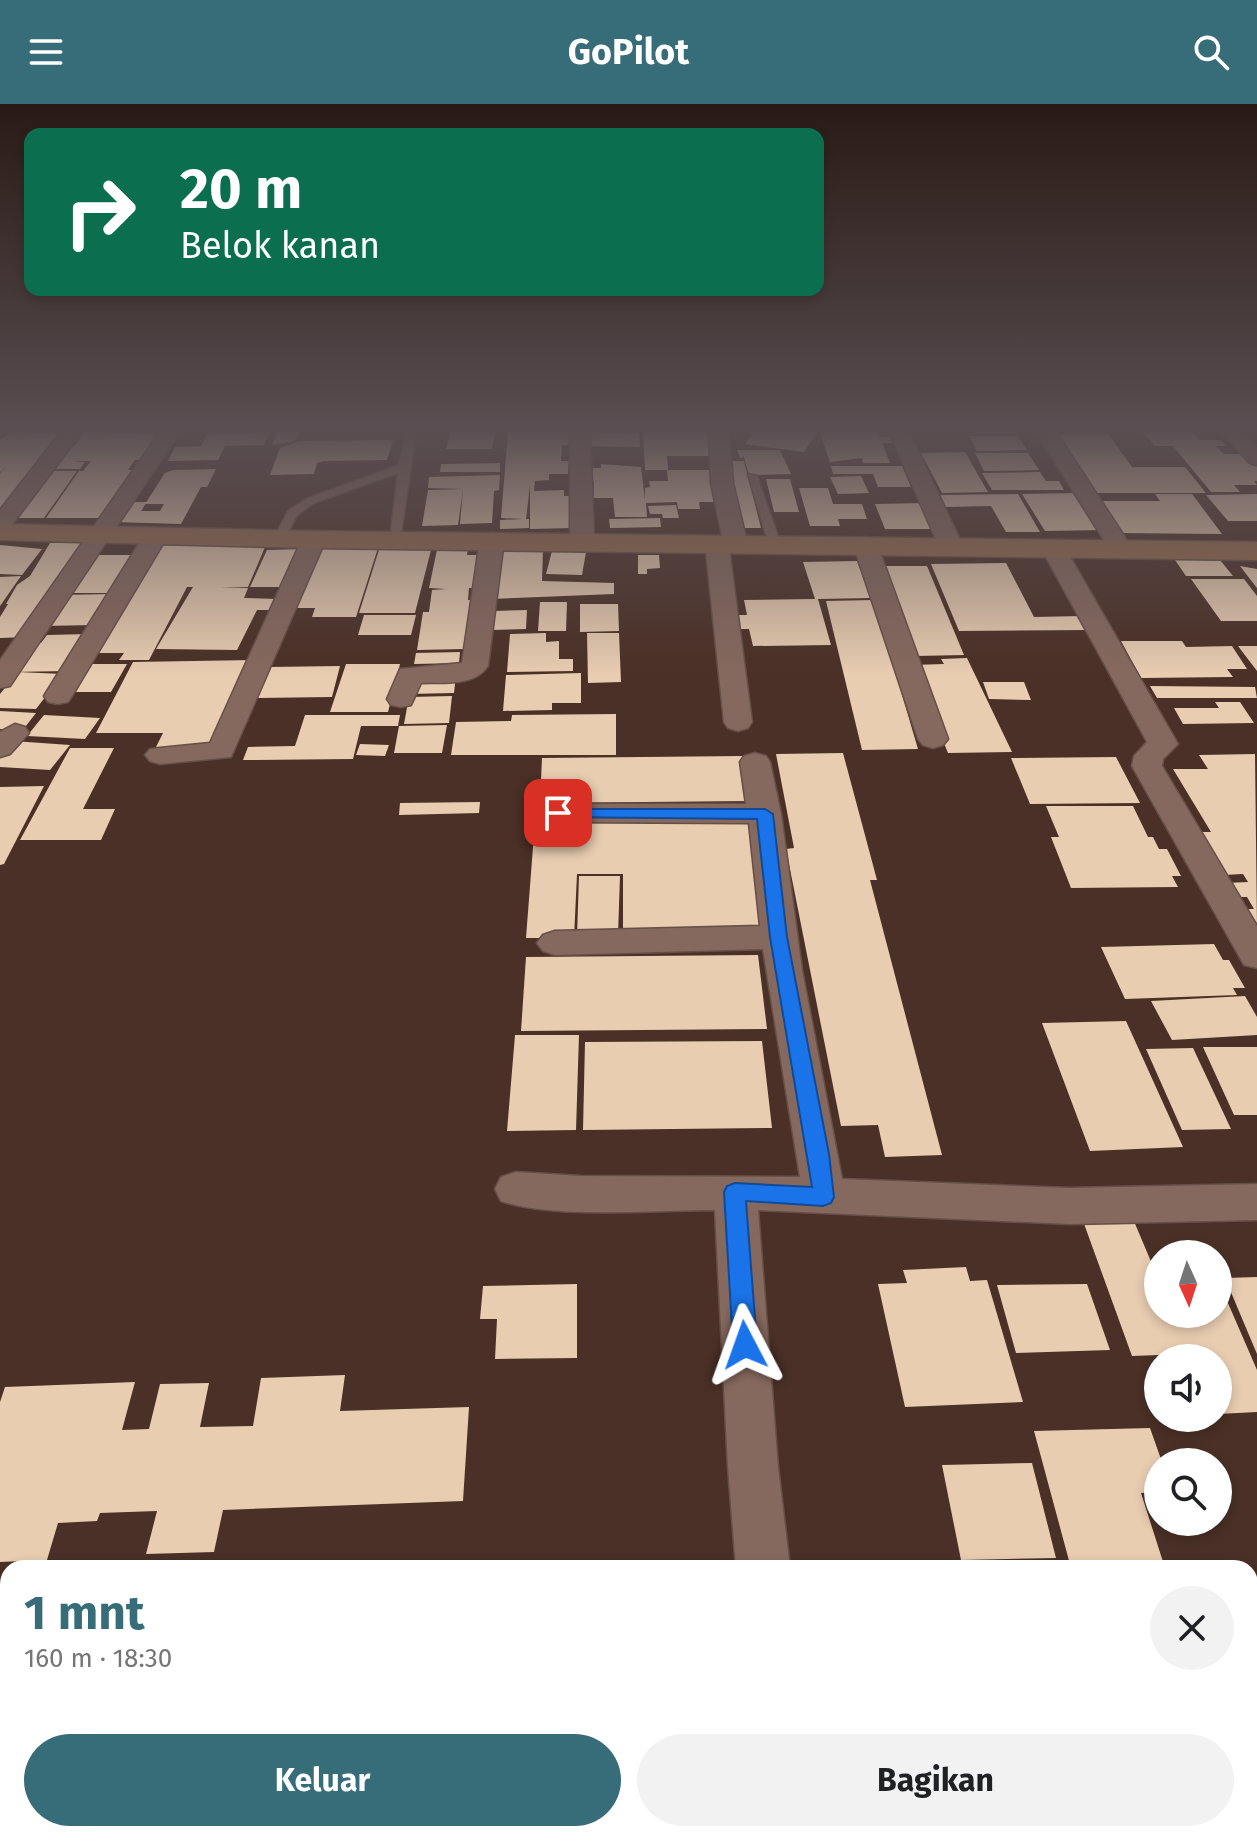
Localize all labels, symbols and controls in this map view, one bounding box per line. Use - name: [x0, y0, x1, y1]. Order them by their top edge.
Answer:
- icon: menu: [24, 30, 68, 74]
- text: GoPilot: [568, 30, 689, 74]
- icon: search: [1189, 30, 1233, 74]
- text: 20 m: [180, 156, 302, 223]
- icon: right: [48, 160, 152, 264]
- text: Belok kanan: [180, 224, 380, 268]
- pin: [524, 779, 592, 847]
- icon: arrive: [536, 791, 580, 835]
- north arrow: [1144, 1240, 1232, 1328]
- map controls: [1144, 1240, 1232, 1536]
- position arrow: [703, 1303, 787, 1387]
- button: sound: [1144, 1344, 1232, 1432]
- button: search: [1144, 1448, 1232, 1536]
- text: 1 mnt: [24, 1584, 144, 1642]
- button: close: [1150, 1586, 1234, 1670]
- text: 160 m · 18:30: [24, 1643, 172, 1674]
- button: Keluar: [24, 1734, 621, 1826]
- button: Bagikan: [637, 1734, 1234, 1826]

